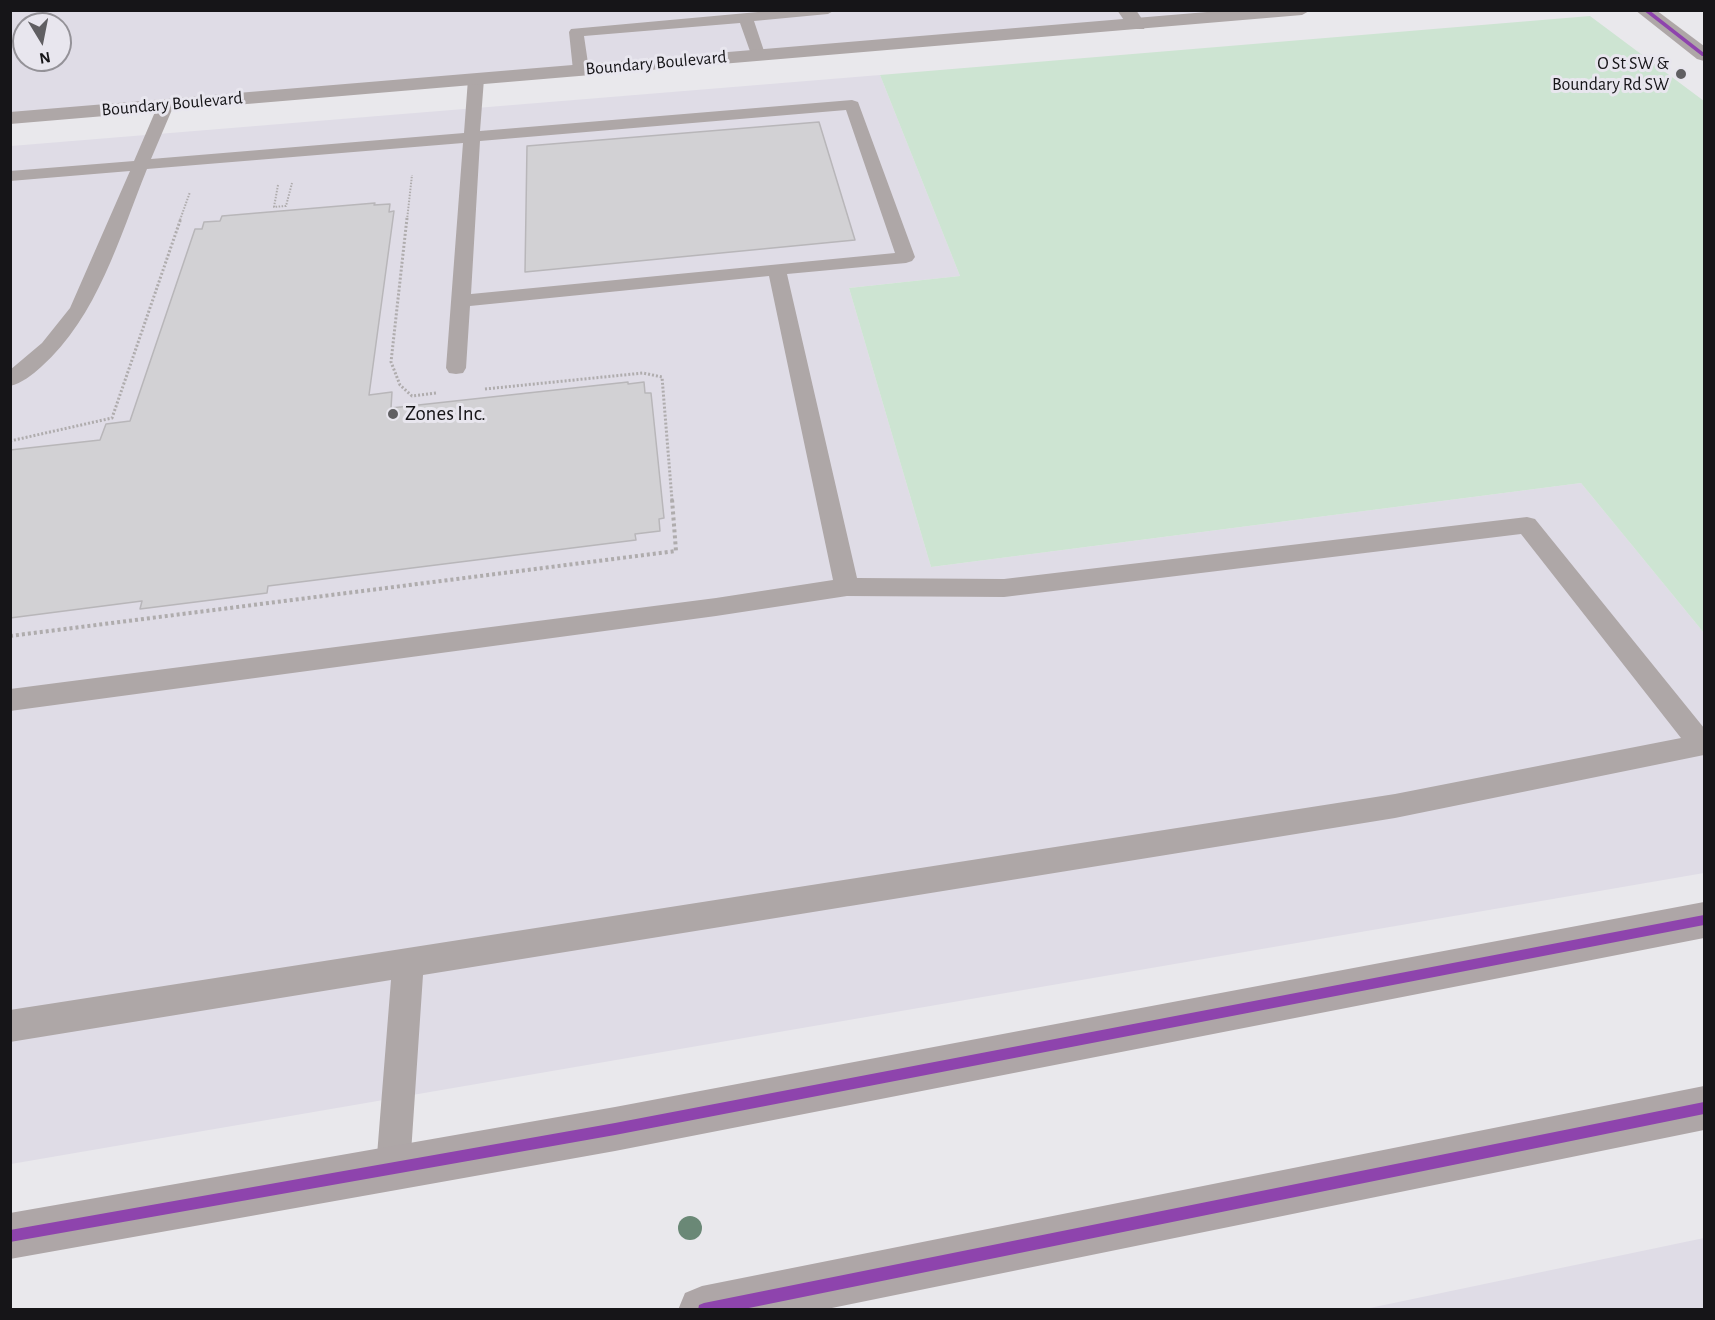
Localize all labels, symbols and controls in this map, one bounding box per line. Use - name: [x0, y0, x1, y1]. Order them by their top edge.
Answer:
- north arrow: [12, 12, 72, 72]
- street label: Boundary Boulevard: [585, 46, 727, 80]
- text: N: [38, 49, 52, 67]
- place label: O St SW & Boundary Rd SW: [1552, 53, 1669, 96]
- marker: O St SW & Boundary Rd SW: [1674, 67, 1688, 81]
- street label: Boundary Boulevard: [101, 87, 243, 121]
- place label: Zones Inc.: [405, 401, 486, 427]
- marker: Zones Inc.: [386, 407, 400, 421]

